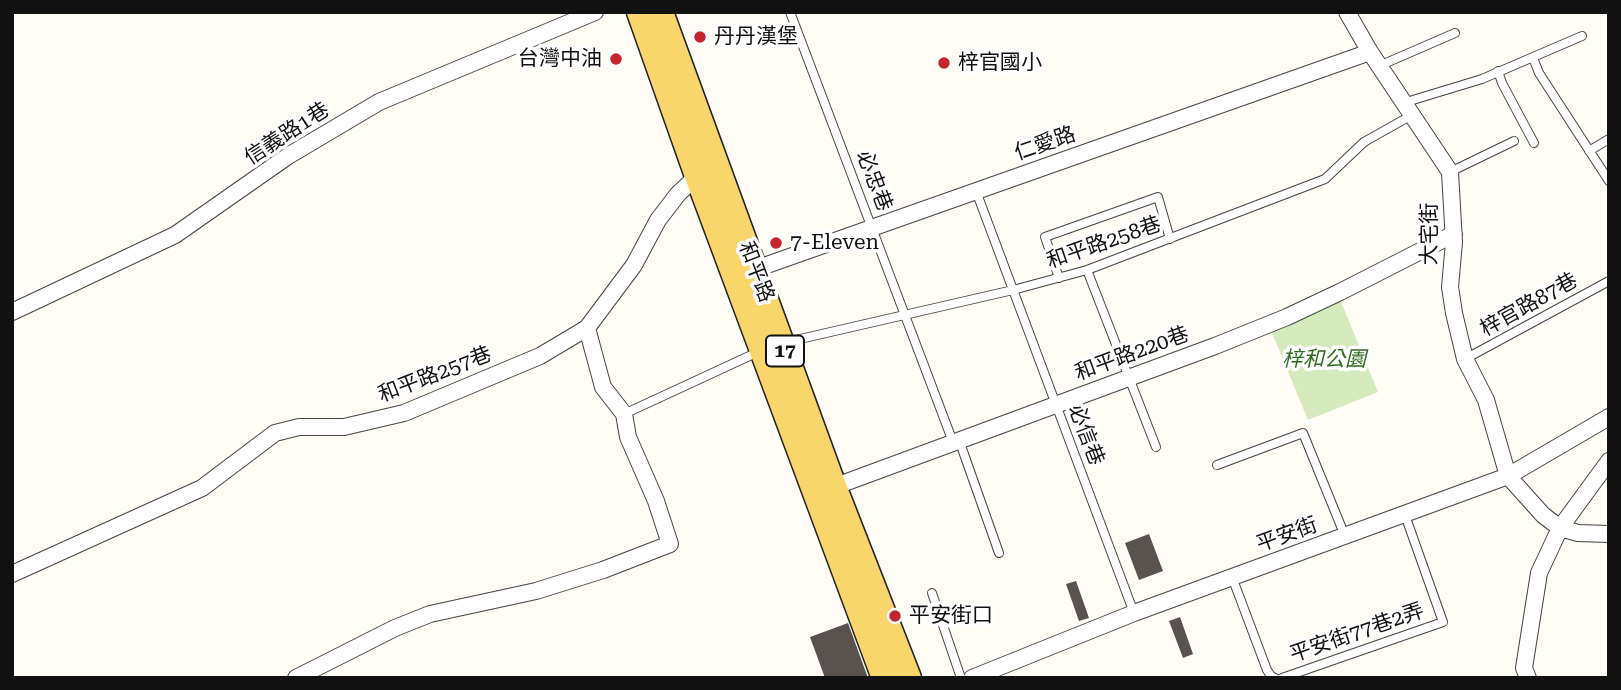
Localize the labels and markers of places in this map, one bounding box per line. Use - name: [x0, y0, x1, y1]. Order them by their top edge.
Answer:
- place label: 丹丹漢堡: [714, 24, 798, 50]
- marker: 丹丹漢堡: [692, 29, 708, 45]
- place label: 台灣中油: [518, 46, 602, 72]
- place label: 梓官國小: [958, 50, 1042, 76]
- marker: 台灣中油: [608, 51, 624, 67]
- marker: 梓官國小: [936, 55, 952, 71]
- place label: 7-Eleven: [790, 230, 879, 256]
- marker: 7-Eleven: [768, 235, 784, 251]
- place label: 平安街口: [909, 603, 993, 629]
- marker: 平安街口: [887, 608, 903, 624]

